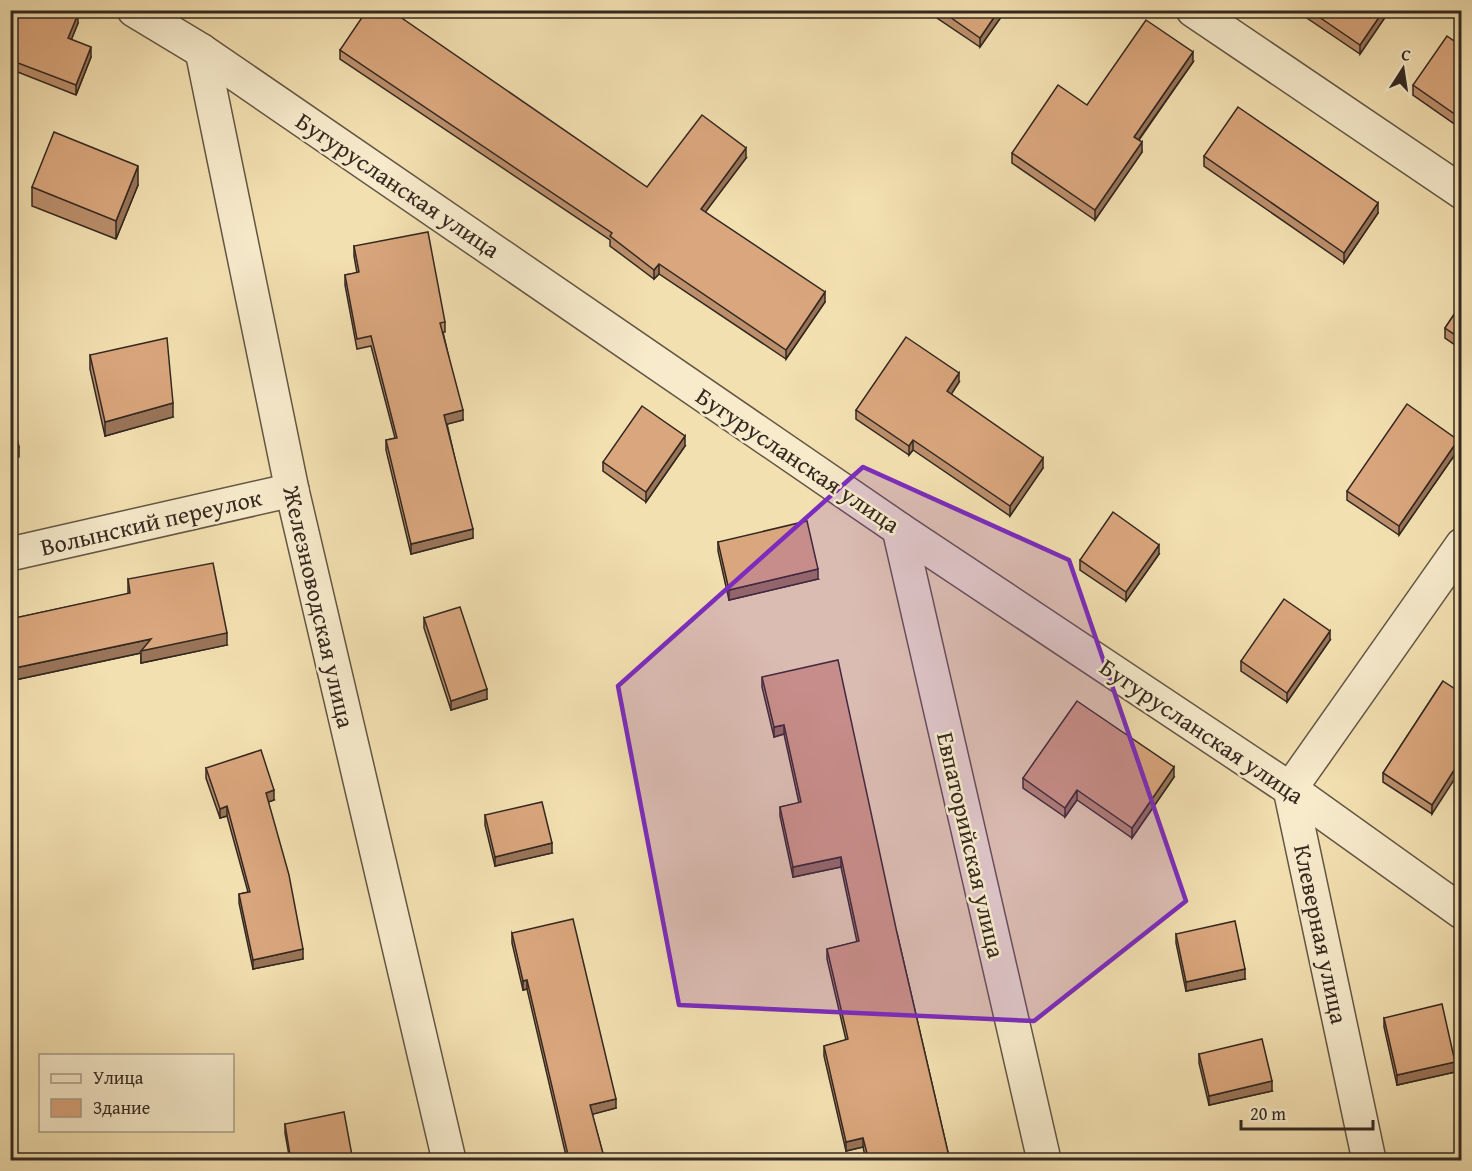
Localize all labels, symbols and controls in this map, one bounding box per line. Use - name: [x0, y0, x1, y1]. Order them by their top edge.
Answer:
- north arrow: [1373, 39, 1433, 99]
- text: С: [1399, 42, 1413, 67]
- street label: Бугурусланская улица: [289, 104, 508, 267]
- street label: Бугурусланская улица: [689, 379, 908, 542]
- street label: Волынский переулок: [37, 479, 265, 564]
- street label: Железноводская улица: [274, 482, 364, 732]
- street label: Бугурусланская улица: [1093, 650, 1312, 813]
- street label: Евпаторийская улица: [928, 729, 1014, 962]
- street label: Клеверная улица: [1285, 841, 1357, 1028]
- legend: [39, 1054, 234, 1132]
- text: Улица: [93, 1064, 144, 1091]
- scale bar: [1241, 1093, 1373, 1131]
- text: Здание: [93, 1094, 150, 1121]
- text: 20 m: [1250, 1100, 1286, 1127]

